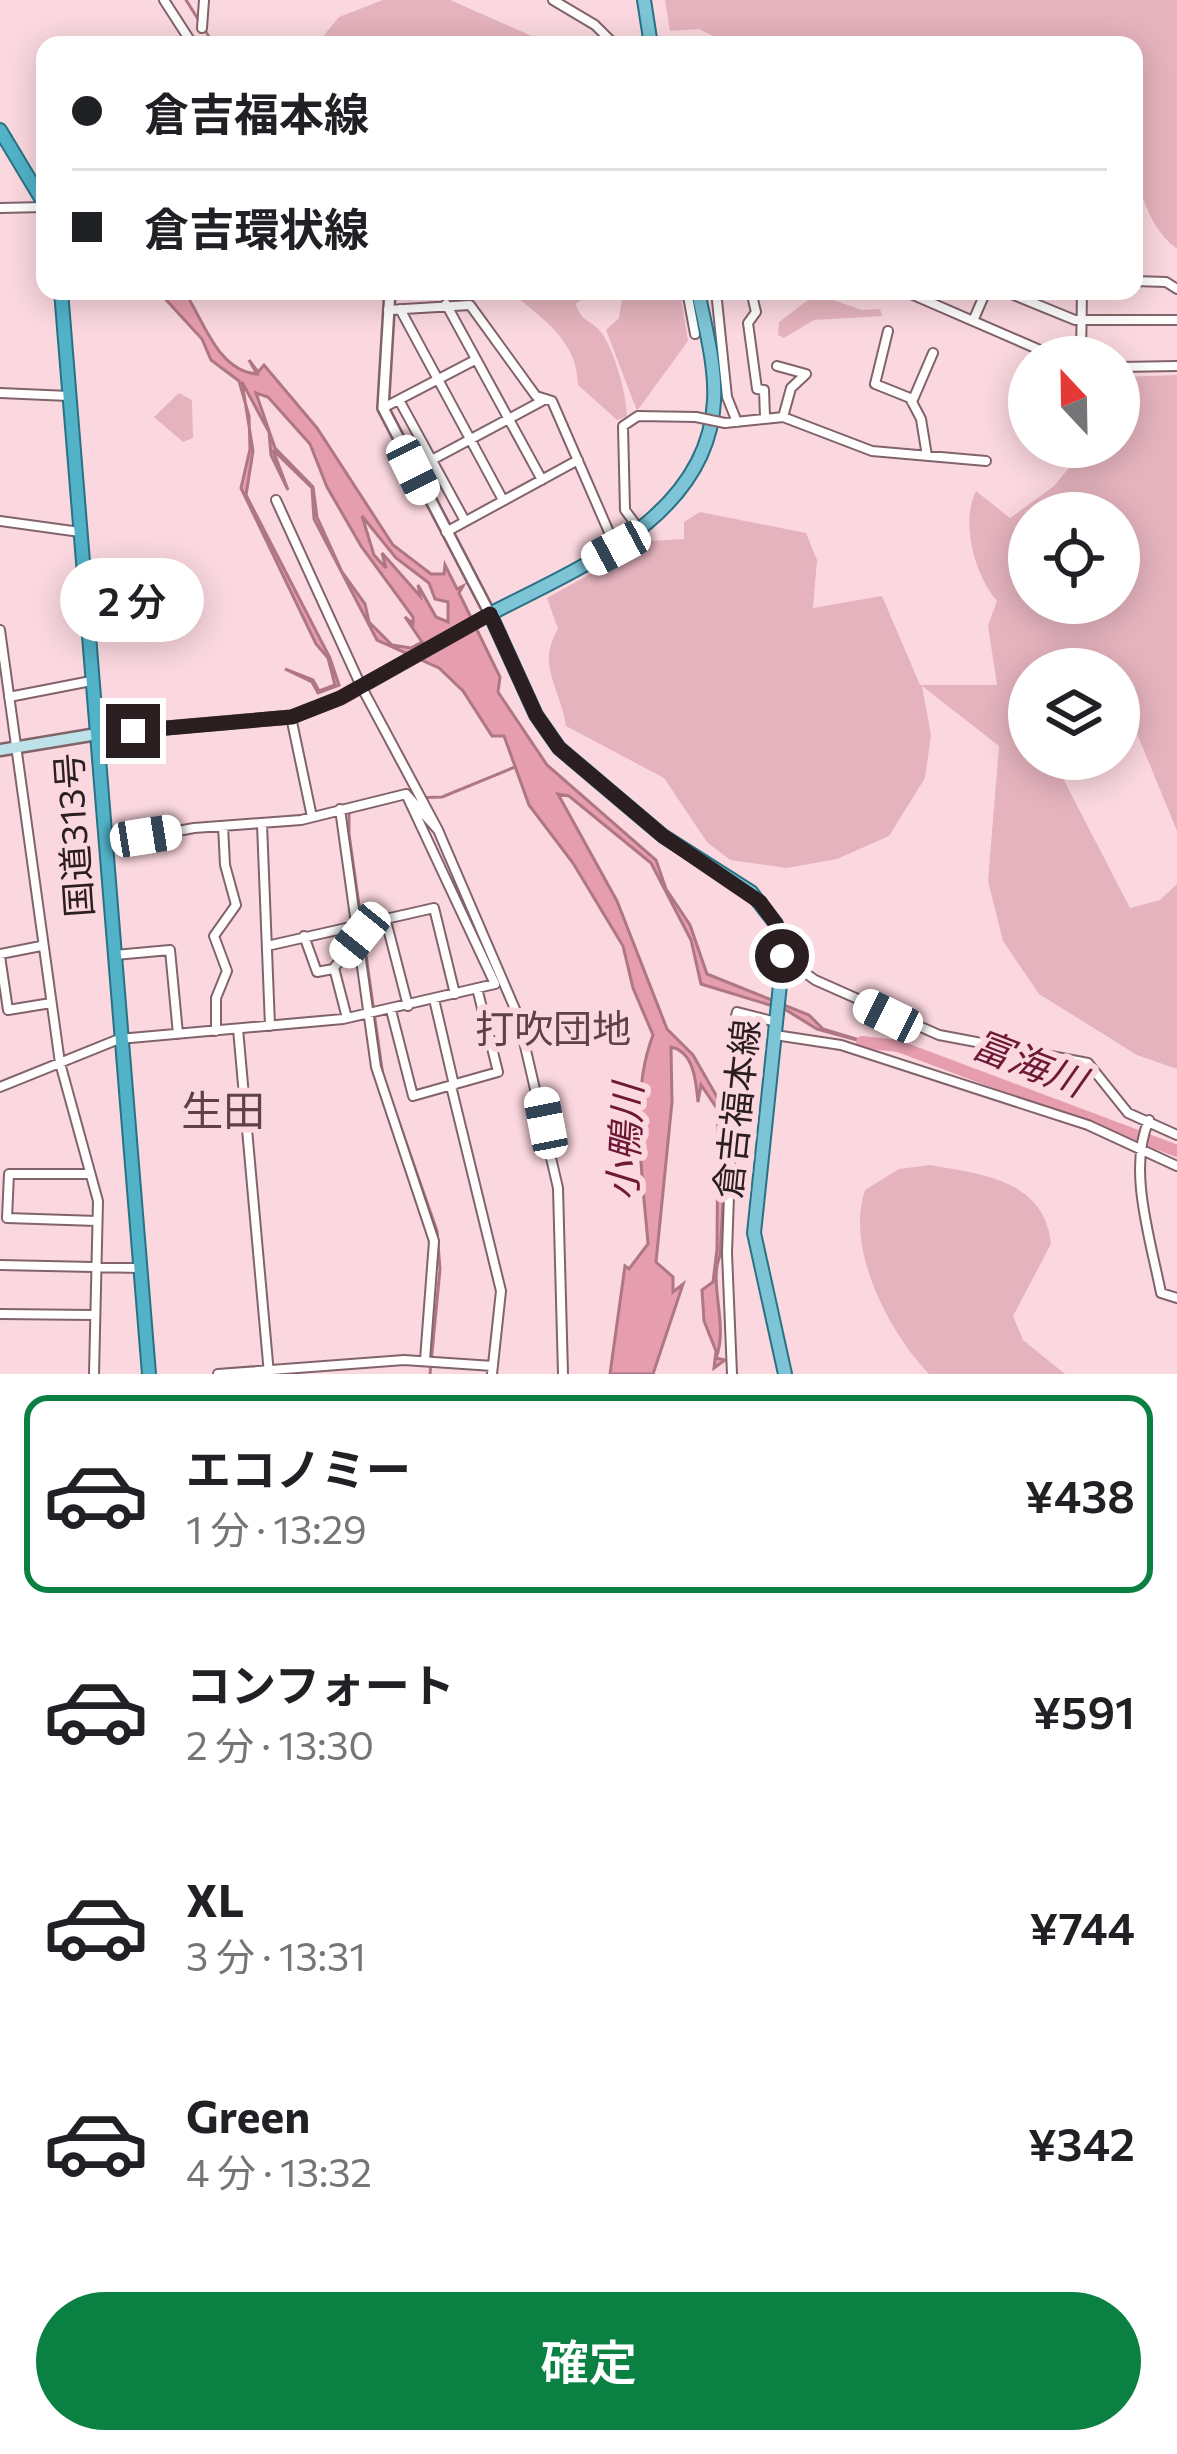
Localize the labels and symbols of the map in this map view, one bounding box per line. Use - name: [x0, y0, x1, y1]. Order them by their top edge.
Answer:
- north arrow: [1008, 336, 1140, 468]
- car: [381, 430, 445, 510]
- car: [576, 515, 656, 581]
- callout: 2 分: [61, 557, 205, 641]
- route end: [106, 704, 160, 758]
- street label: 国道313号: [44, 752, 100, 919]
- car: [108, 813, 184, 859]
- car: [323, 896, 397, 974]
- route start: [755, 929, 809, 983]
- car: [848, 984, 928, 1048]
- district label: 打吹団地: [475, 1003, 631, 1051]
- street label: 倉吉福本線: [704, 1017, 766, 1201]
- water label: 富海川: [966, 1018, 1097, 1106]
- water label: 小鴨川: [596, 1078, 650, 1202]
- district label: 生田: [181, 1083, 265, 1135]
- car: [521, 1084, 571, 1162]

